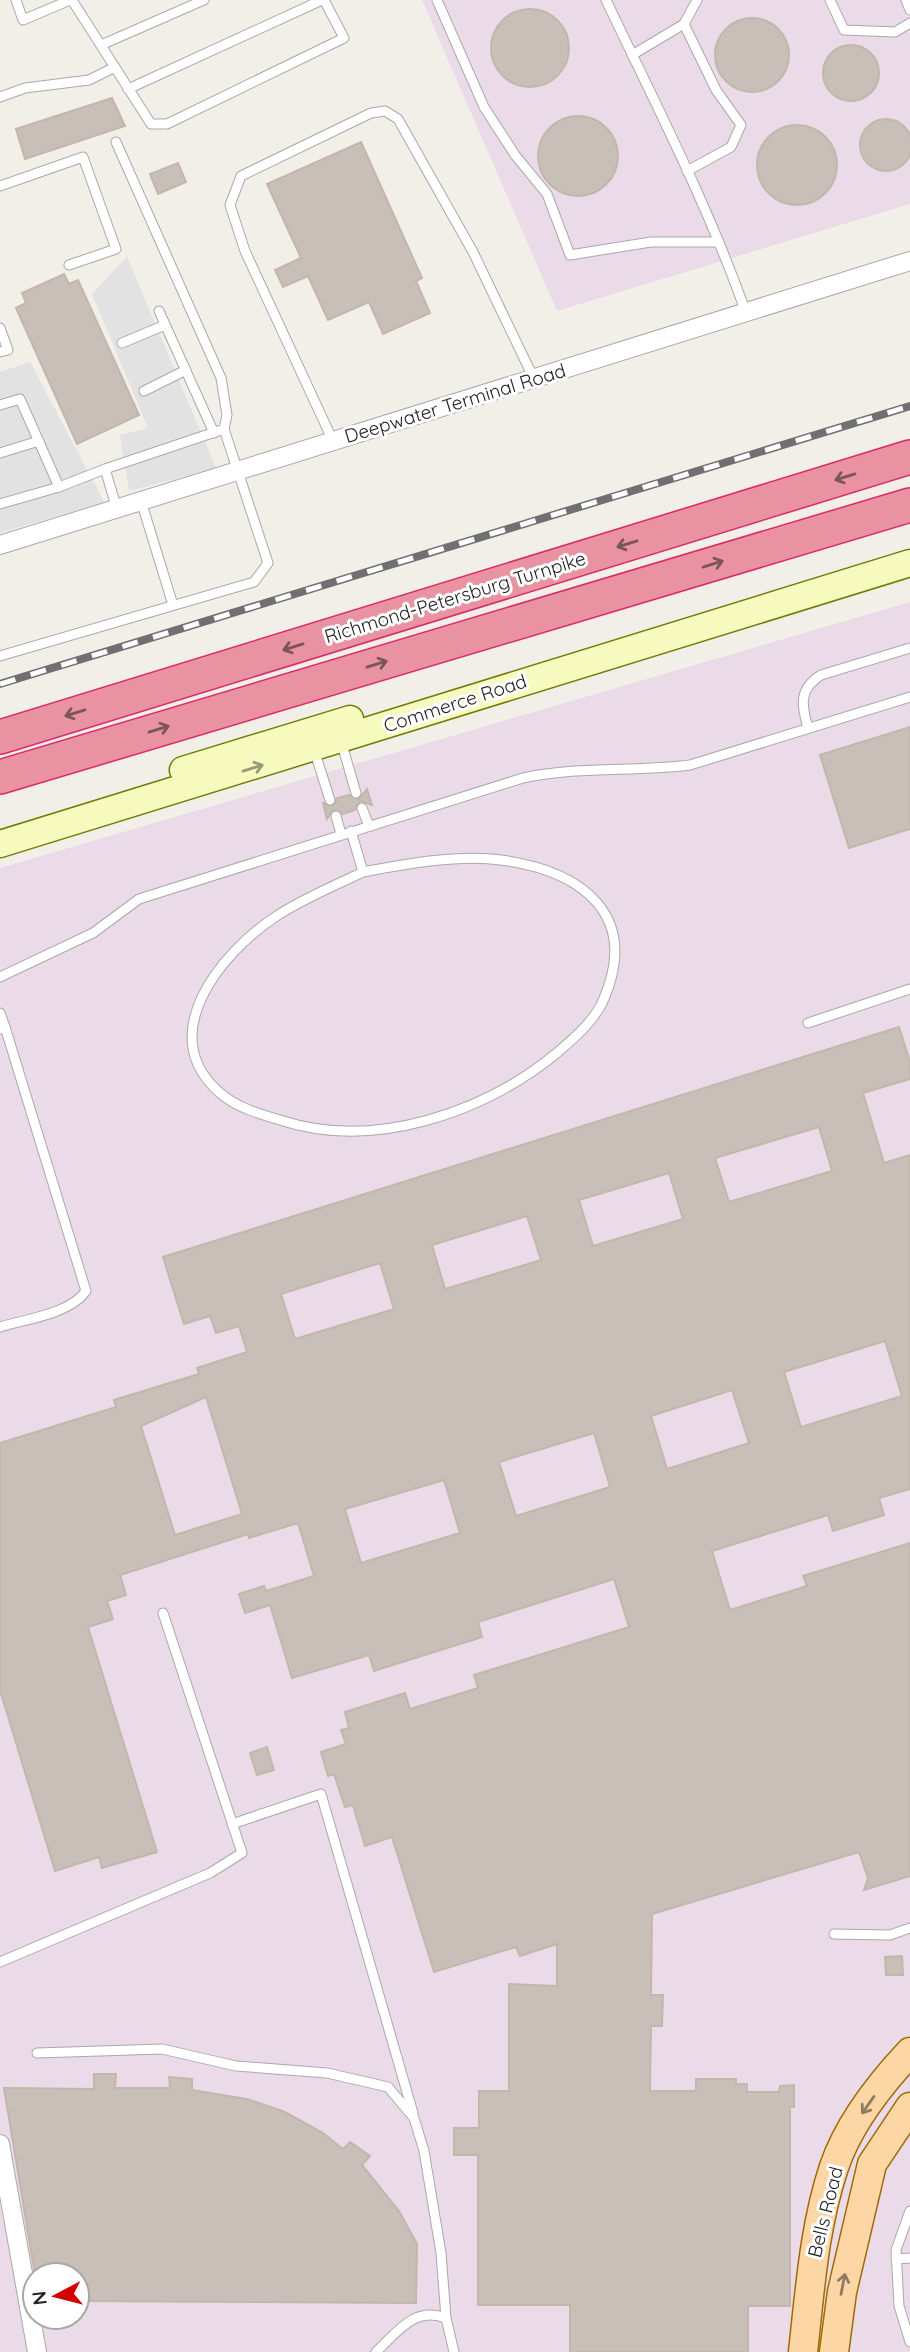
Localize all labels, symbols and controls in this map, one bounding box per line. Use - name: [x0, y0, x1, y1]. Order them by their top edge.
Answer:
- street label: Deepwater Terminal Road: [341, 358, 569, 448]
- one-way arrow: [834, 472, 856, 484]
- one-way arrow: [617, 538, 639, 551]
- street label: Richmond-Petersburg Turnpike: [321, 546, 589, 648]
- one-way arrow: [701, 556, 723, 569]
- one-way arrow: [282, 641, 304, 654]
- one-way arrow: [366, 657, 388, 670]
- street label: Commerce Road: [380, 669, 530, 737]
- one-way arrow: [65, 708, 87, 721]
- one-way arrow: [148, 722, 170, 735]
- one-way arrow: [242, 760, 264, 773]
- one-way arrow: [861, 2095, 875, 2114]
- street label: Bells Road: [802, 2164, 848, 2260]
- north arrow: [21, 2261, 91, 2331]
- one-way arrow: [837, 2273, 851, 2296]
- text: N: [26, 2290, 52, 2306]

